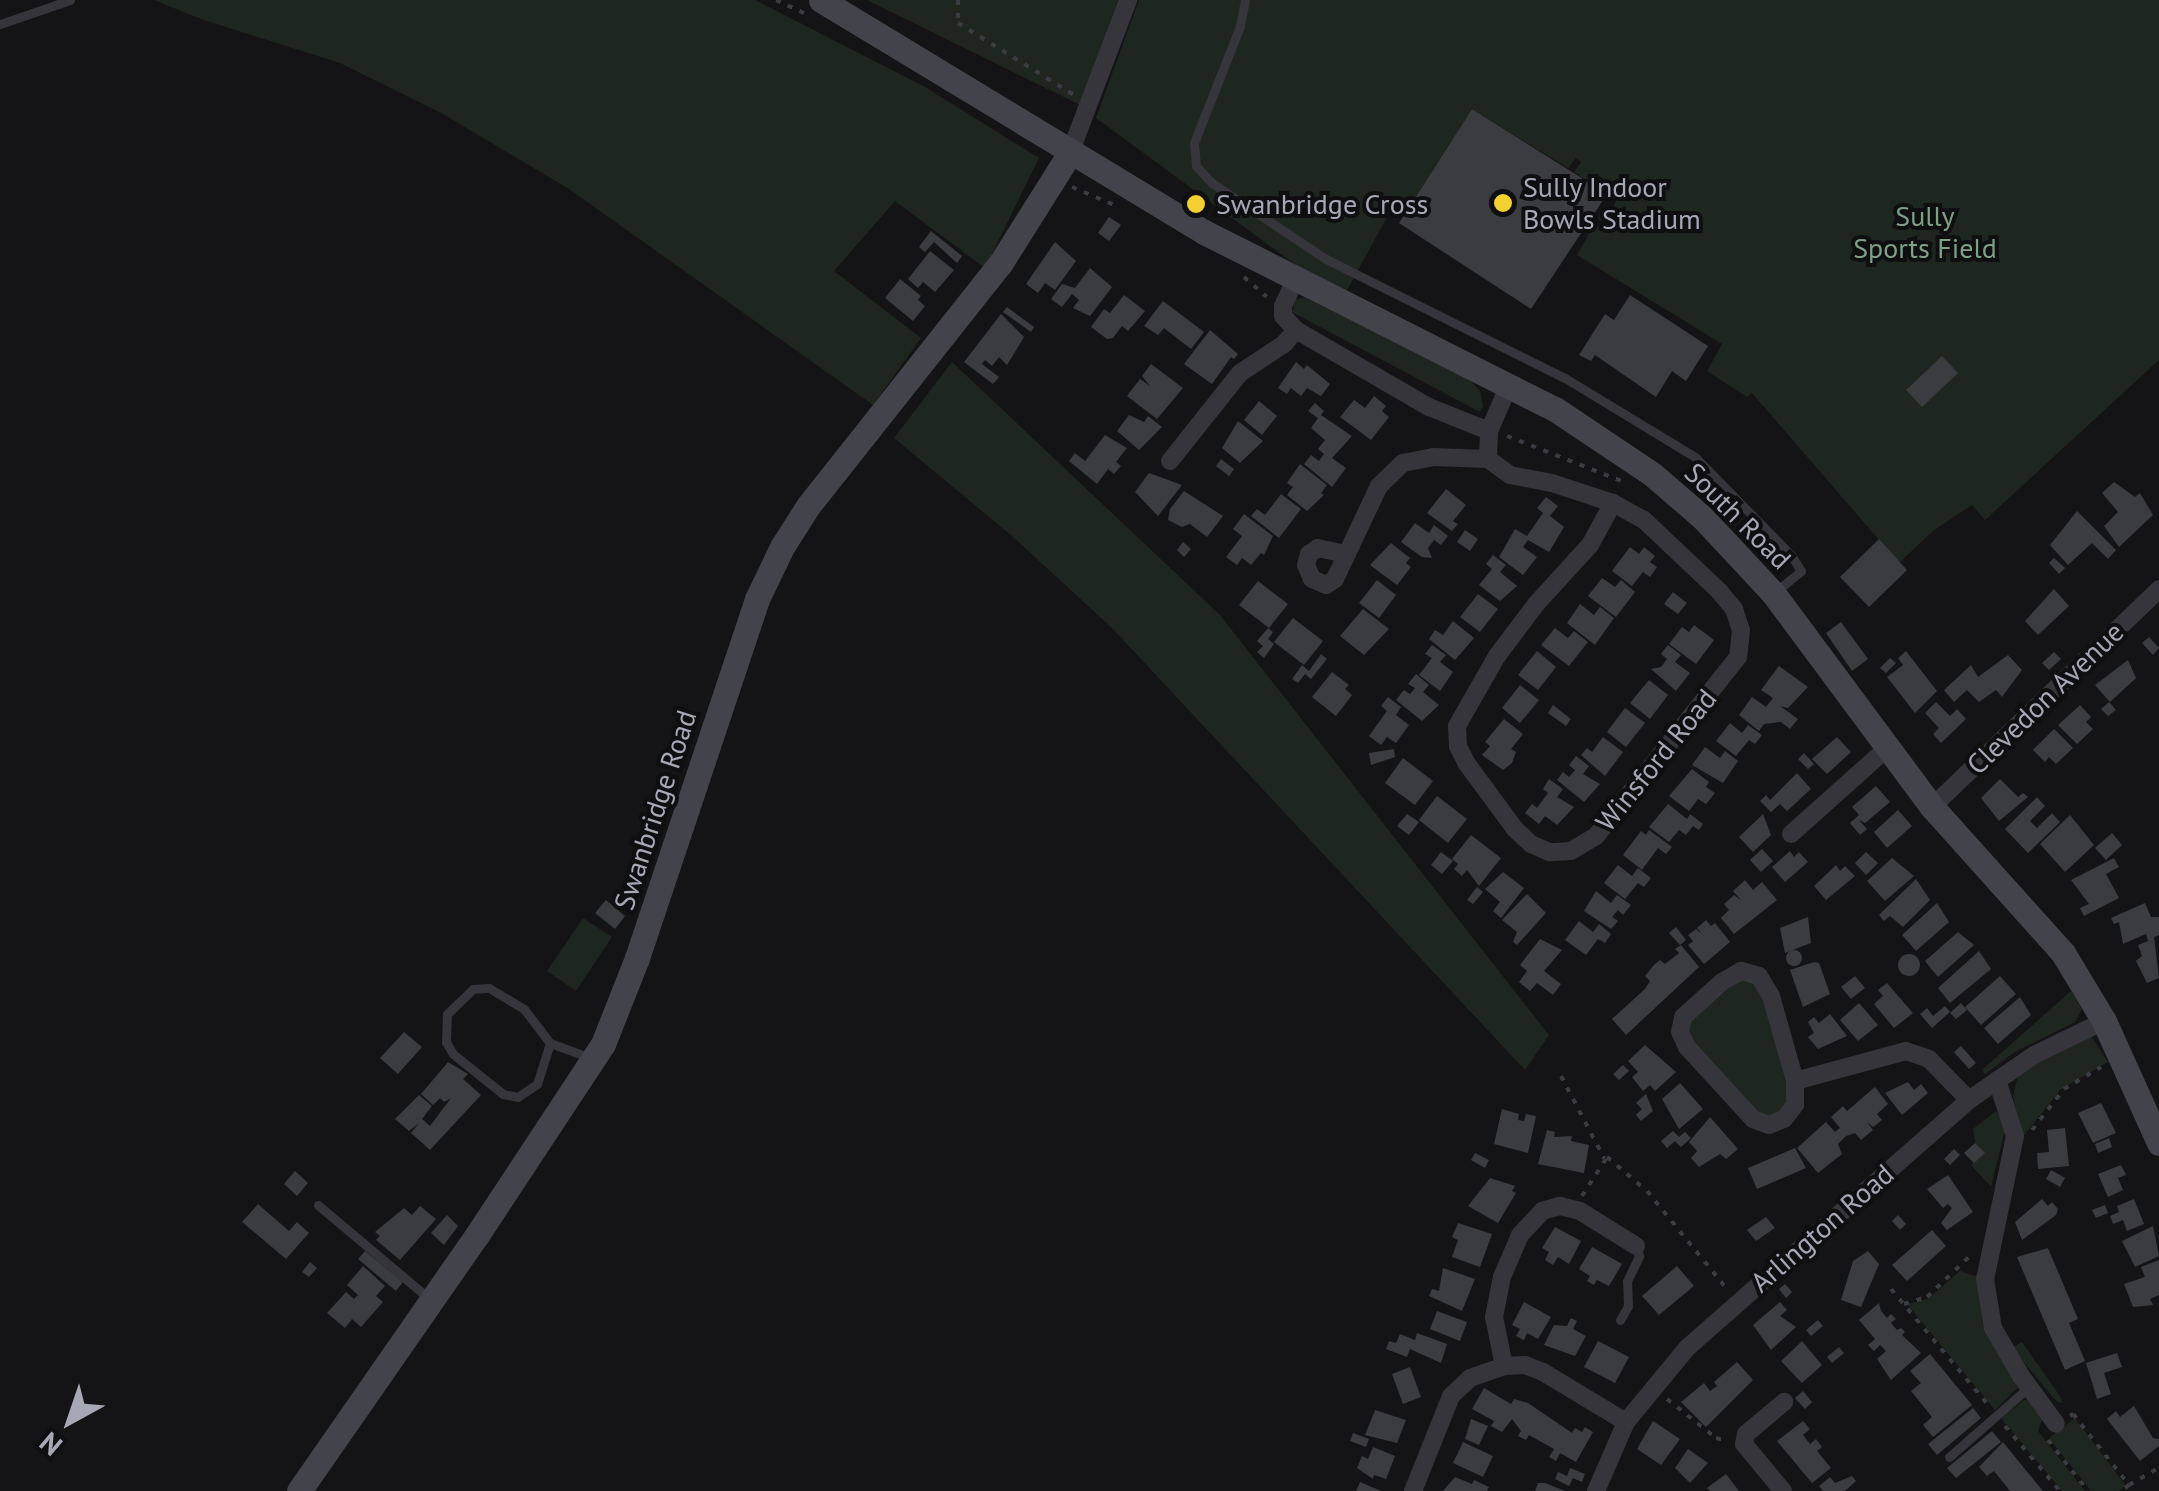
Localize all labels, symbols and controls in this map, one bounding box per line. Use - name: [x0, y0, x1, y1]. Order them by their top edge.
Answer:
- place label: Sully Indoor Bowls Stadium: [1523, 170, 1701, 236]
- place label: Swanbridge Cross: [1216, 187, 1428, 221]
- marker: Sully Indoor Bowls Stadium: [1492, 192, 1514, 214]
- marker: Swanbridge Cross: [1185, 193, 1207, 215]
- park label: Sully Sports Field: [1853, 199, 1997, 265]
- street label: South Road: [1678, 456, 1798, 576]
- street label: Clevedon Avenue: [1959, 615, 2131, 781]
- street label: Winsford Road: [1589, 682, 1723, 838]
- street label: Swanbridge Road: [607, 706, 703, 914]
- street label: Arlington Road: [1744, 1157, 1900, 1299]
- north arrow: [20, 1371, 120, 1471]
- text: N: [31, 1424, 69, 1464]

